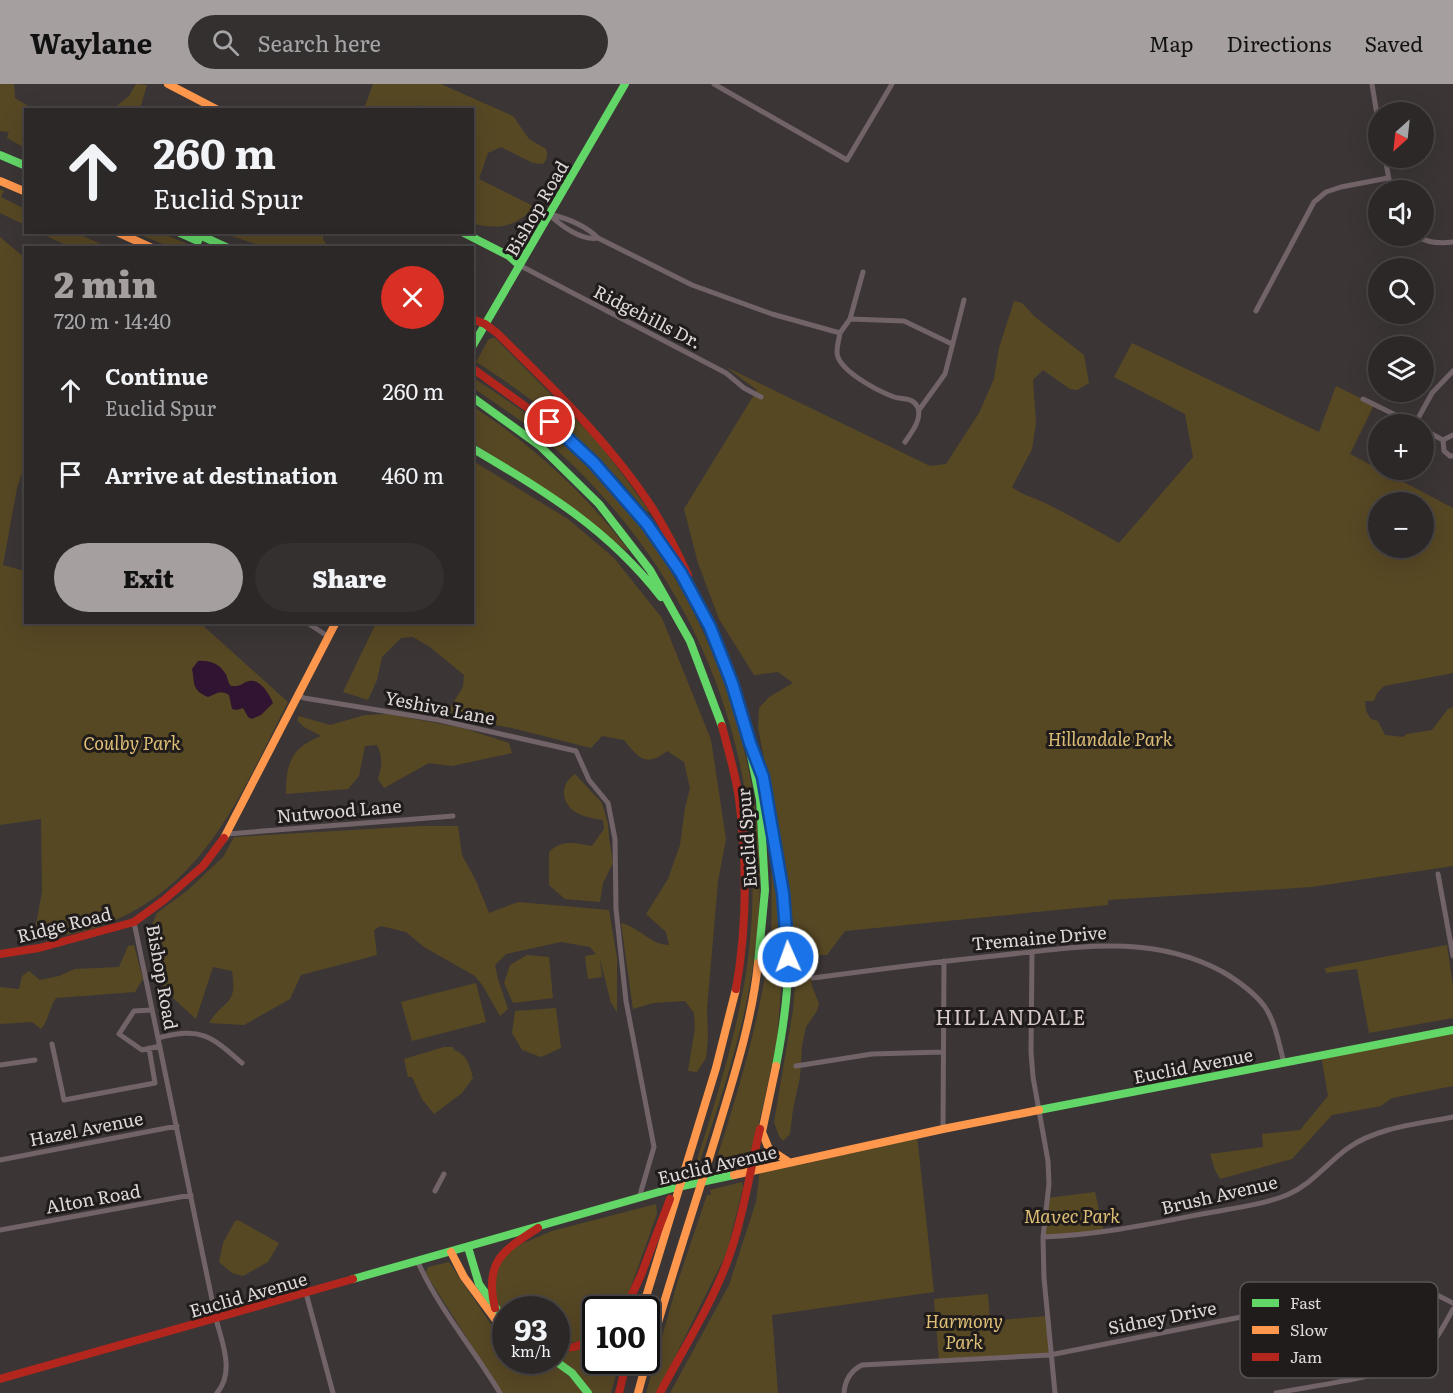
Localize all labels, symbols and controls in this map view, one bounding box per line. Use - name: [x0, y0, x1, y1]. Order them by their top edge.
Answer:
- search box: [188, 15, 608, 69]
- text: Waylane: [30, 21, 152, 63]
- icon: search: [209, 26, 242, 59]
- text: Search here: [257, 26, 381, 59]
- text: Map: [1149, 27, 1194, 58]
- text: Directions: [1227, 27, 1332, 58]
- text: Saved: [1365, 27, 1423, 58]
- north arrow: [1368, 102, 1434, 168]
- map controls: [1368, 102, 1434, 558]
- text: 260 m: [153, 120, 276, 182]
- icon: ahead: [54, 132, 132, 210]
- street label: Bishop Road: [498, 155, 574, 261]
- text: Euclid Spur: [153, 177, 303, 217]
- button: sound: [1368, 180, 1434, 246]
- text: 2 min: [54, 256, 157, 309]
- button: search: [1368, 258, 1434, 324]
- button: close: [381, 266, 444, 329]
- street label: Ridgehills Dr.: [589, 277, 707, 355]
- text: 720 m · 14:40: [54, 305, 171, 335]
- button: layers: [1368, 336, 1434, 402]
- text: Continue: [105, 359, 208, 392]
- icon: ahead: [54, 374, 87, 407]
- text: 260 m: [383, 374, 444, 407]
- text: Euclid Spur: [105, 392, 216, 422]
- pin: [524, 396, 575, 447]
- icon: arrive: [533, 405, 566, 438]
- button: +: [1368, 414, 1434, 480]
- icon: arrive: [54, 458, 87, 491]
- text: Arrive at destination: [105, 458, 338, 491]
- text: 460 m: [382, 458, 444, 491]
- button: −: [1368, 492, 1434, 558]
- button: Exit: [54, 543, 243, 612]
- button: Share: [255, 543, 444, 612]
- street label: Yeshiva Lane: [383, 683, 497, 731]
- park label: Hillandale Park: [1047, 725, 1173, 752]
- park label: Coulby Park: [83, 729, 181, 756]
- street label: Euclid Spur: [729, 787, 763, 889]
- street label: Nutwood Lane: [275, 791, 403, 829]
- street label: Ridge Road: [14, 899, 114, 949]
- street label: Tremaine Drive: [970, 918, 1108, 956]
- street label: Bishop Road: [140, 922, 186, 1032]
- position arrow: [756, 925, 820, 989]
- district label: HILLANDALE: [935, 1001, 1087, 1031]
- street label: Euclid Avenue: [1131, 1040, 1255, 1090]
- street label: Hazel Avenue: [27, 1104, 145, 1152]
- street label: Euclid Avenue: [655, 1137, 779, 1191]
- street label: Brush Avenue: [1158, 1168, 1280, 1220]
- street label: Alton Road: [43, 1176, 143, 1220]
- park label: Mavec Park: [1024, 1202, 1120, 1229]
- street label: Euclid Avenue: [186, 1264, 310, 1324]
- legend: [1240, 1282, 1438, 1378]
- text: Fast: [1290, 1290, 1322, 1314]
- street label: Sidney Drive: [1106, 1293, 1218, 1341]
- speed limit sign: 100: [582, 1296, 660, 1374]
- text: 93: [514, 1306, 548, 1350]
- park label: Harmony Park: [925, 1307, 1003, 1355]
- text: Slow: [1290, 1317, 1328, 1341]
- text: km/h: [511, 1339, 551, 1362]
- text: Jam: [1290, 1344, 1323, 1368]

